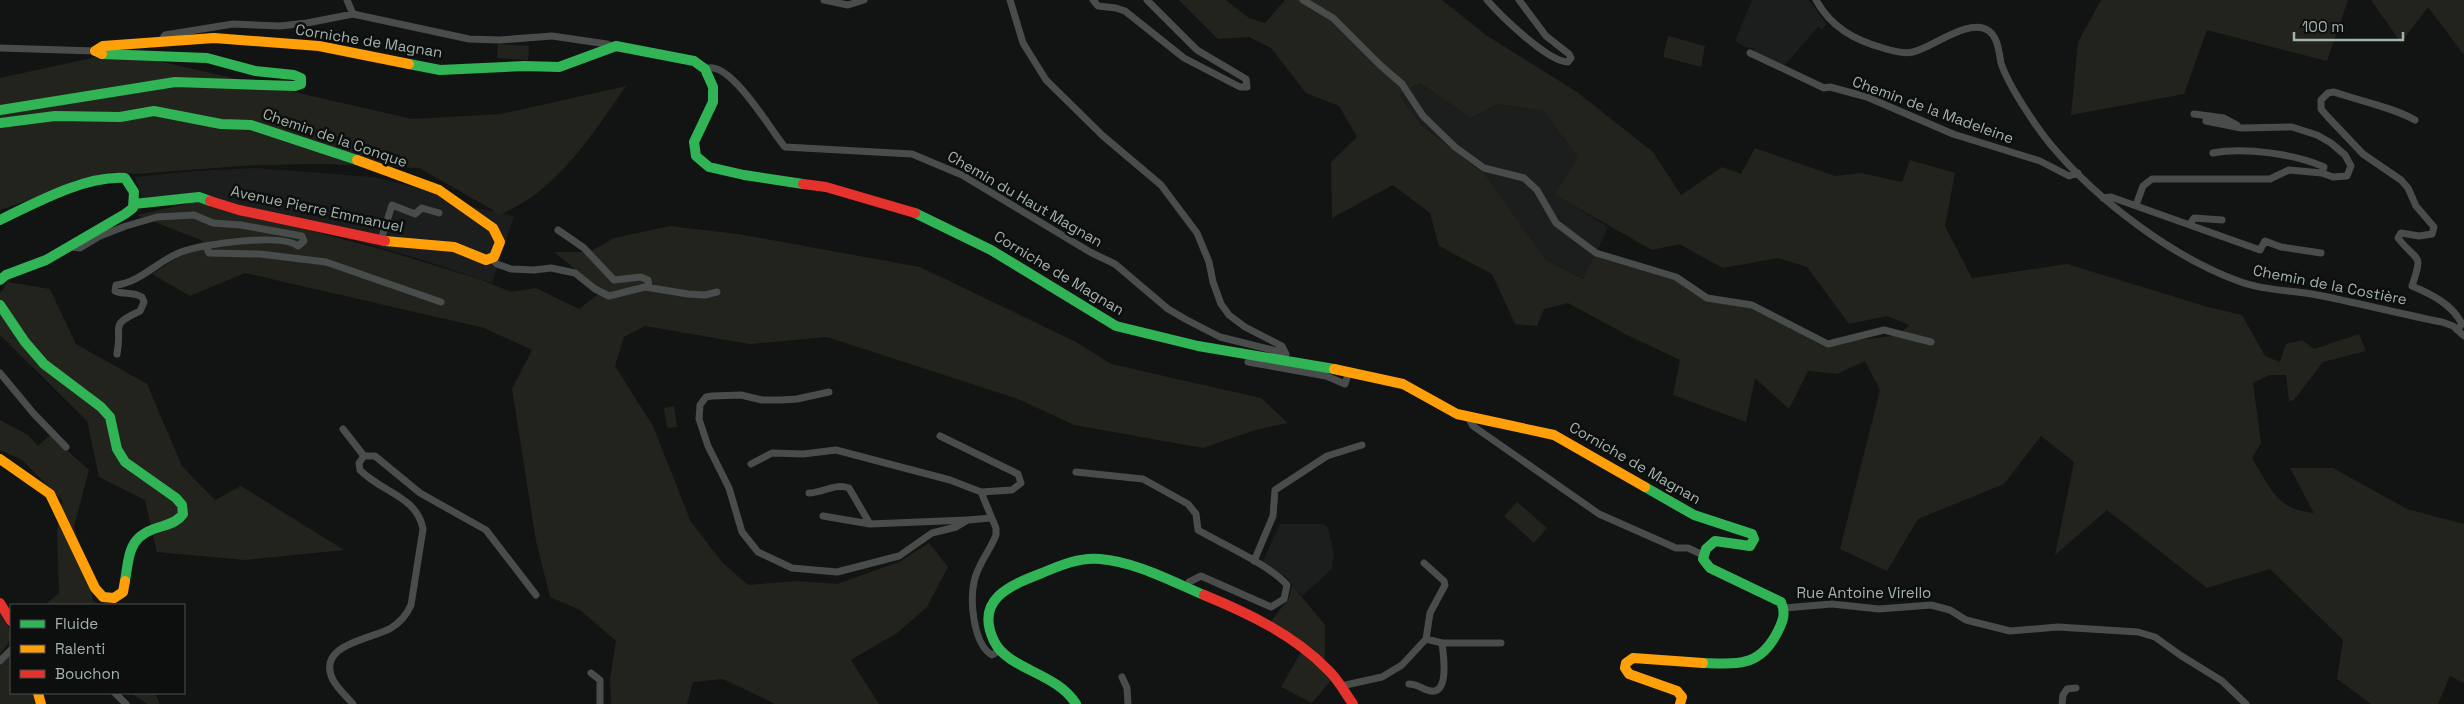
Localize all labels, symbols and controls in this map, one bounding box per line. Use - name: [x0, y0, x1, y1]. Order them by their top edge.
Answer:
- scale bar: [2294, 10, 2403, 42]
- text: 100 m: [2302, 17, 2344, 36]
- street label: Corniche de Magnan: [294, 19, 444, 62]
- street label: Chemin de la Madeleine: [1850, 72, 2016, 148]
- street label: Chemin de la Conque: [260, 104, 410, 171]
- street label: Chemin du Haut Magnan: [944, 146, 1106, 251]
- street label: Avenue Pierre Emmanuel: [229, 181, 405, 236]
- street label: Corniche de Magnan: [991, 226, 1128, 319]
- street label: Chemin de la Costière: [2252, 260, 2409, 309]
- street label: Corniche de Magnan: [1566, 417, 1704, 508]
- street label: Rue Antoine Virello: [1797, 583, 1931, 602]
- legend: [10, 604, 185, 694]
- text: Fluide: [55, 614, 98, 633]
- text: Ralenti: [55, 639, 105, 658]
- text: Bouchon: [55, 664, 120, 683]

